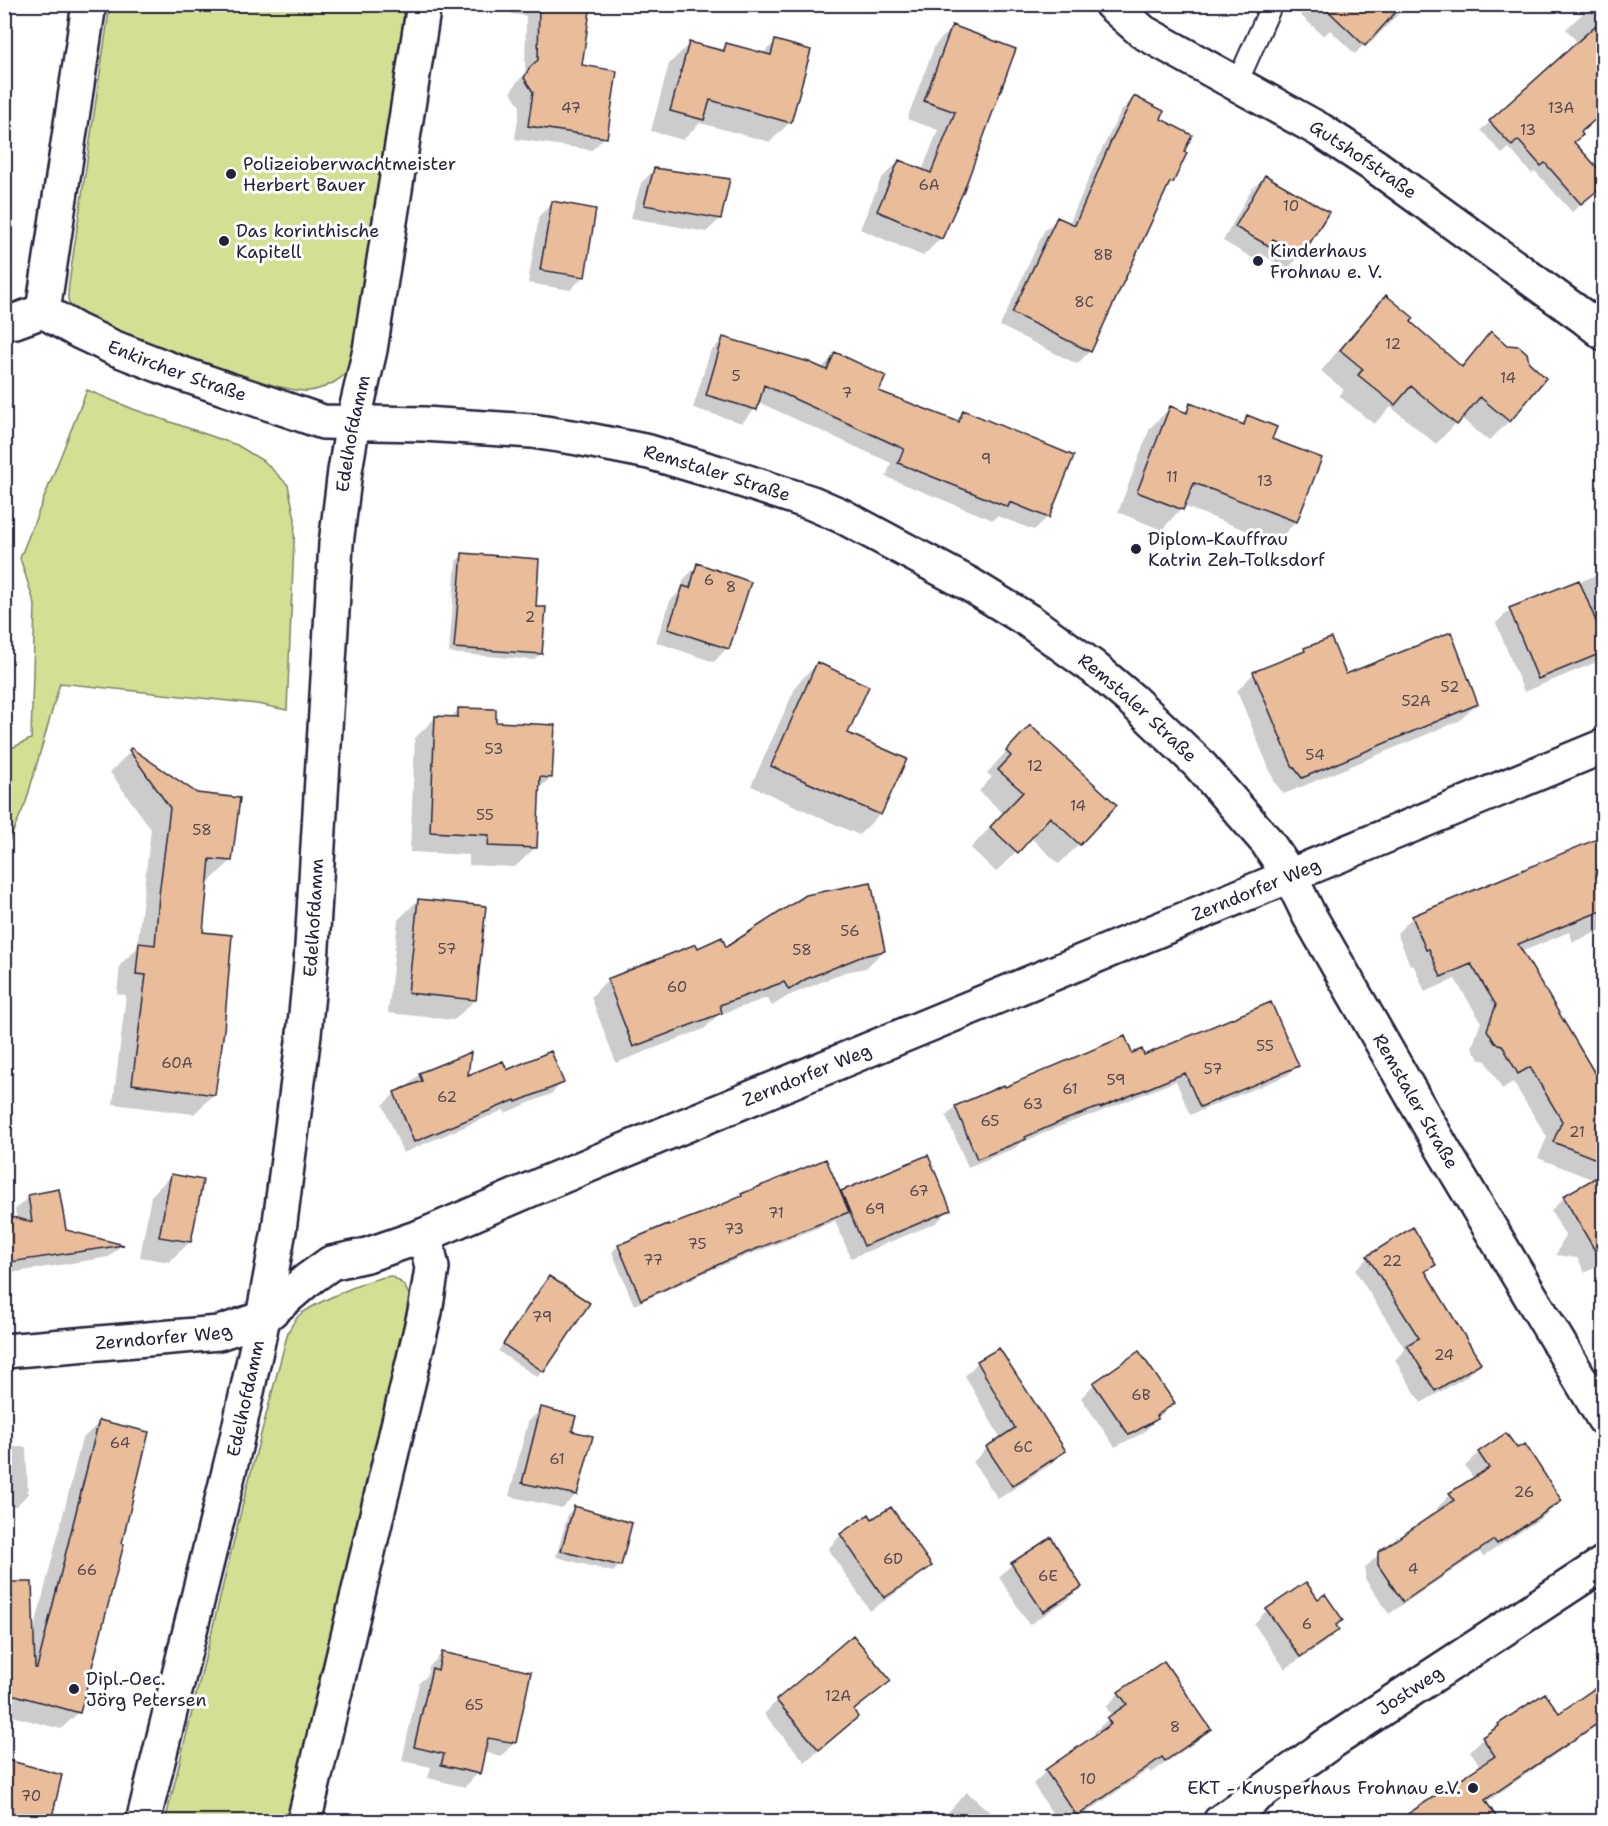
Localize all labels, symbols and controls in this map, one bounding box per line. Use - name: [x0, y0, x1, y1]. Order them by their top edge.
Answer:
- house number: 47: [561, 98, 581, 118]
- house number: 13A: [1548, 98, 1574, 118]
- street label: Gutshofstraße: [1305, 115, 1422, 204]
- house number: 13: [1520, 120, 1536, 140]
- place label: Polizeioberwachtmeister Herbert Bauer: [243, 152, 456, 197]
- marker: Polizeioberwachtmeister Herbert Bauer: [224, 167, 238, 181]
- house number: 6A: [918, 175, 940, 195]
- house number: 10: [1283, 196, 1299, 216]
- place label: Das korinthische Kapitell: [236, 219, 379, 264]
- marker: Das korinthische Kapitell: [217, 234, 231, 248]
- place label: Kinderhaus Frohnau e. V.: [1270, 239, 1382, 284]
- house number: 8B: [1093, 245, 1113, 265]
- marker: Kinderhaus Frohnau e. V.: [1251, 254, 1265, 268]
- house number: 8C: [1074, 292, 1094, 312]
- street label: Enkircher Straße: [104, 334, 250, 407]
- house number: 12: [1385, 334, 1401, 354]
- house number: 5: [731, 366, 741, 386]
- house number: 14: [1500, 368, 1516, 388]
- street label: Edelhofdamm: [330, 373, 376, 494]
- house number: 7: [842, 383, 852, 403]
- street label: Remstaler Straße: [641, 439, 793, 507]
- house number: 9: [981, 449, 991, 469]
- house number: 11: [1166, 467, 1178, 487]
- house number: 13: [1257, 471, 1273, 491]
- place label: Diplom-Kauffrau Katrin Zeh-Tolksdorf: [1148, 527, 1325, 572]
- marker: Diplom-Kauffrau Katrin Zeh-Tolksdorf: [1129, 542, 1143, 556]
- house number: 6: [704, 570, 714, 590]
- house number: 8: [726, 577, 736, 597]
- house number: 2: [525, 607, 535, 627]
- street label: Remstaler Straße: [1073, 648, 1202, 768]
- house number: 52: [1441, 677, 1459, 697]
- house number: 52A: [1401, 691, 1431, 711]
- house number: 53: [485, 739, 504, 759]
- house number: 54: [1305, 745, 1325, 765]
- house number: 12: [1027, 756, 1043, 776]
- house number: 14: [1070, 796, 1086, 816]
- house number: 55: [476, 805, 494, 825]
- house number: 58: [192, 820, 212, 840]
- street label: Zerndorfer Weg: [1188, 852, 1324, 927]
- street label: Edelhofdamm: [298, 858, 329, 978]
- house number: 56: [840, 921, 860, 941]
- house number: 57: [438, 939, 456, 959]
- house number: 58: [792, 940, 812, 960]
- house number: 60: [667, 977, 687, 997]
- street label: Remstaler Straße: [1367, 1029, 1464, 1173]
- house number: 55: [1256, 1036, 1274, 1056]
- street label: Zerndorfer Weg: [739, 1038, 875, 1112]
- house number: 60A: [161, 1053, 193, 1073]
- house number: 57: [1204, 1059, 1222, 1079]
- house number: 59: [1107, 1070, 1125, 1090]
- house number: 61: [1062, 1079, 1078, 1099]
- house number: 62: [437, 1087, 457, 1107]
- house number: 63: [1023, 1094, 1043, 1114]
- house number: 65: [980, 1111, 1000, 1131]
- house number: 21: [1569, 1122, 1585, 1142]
- house number: 67: [909, 1181, 929, 1201]
- house number: 69: [865, 1199, 885, 1219]
- house number: 71: [768, 1203, 784, 1223]
- house number: 73: [724, 1219, 744, 1239]
- house number: 75: [687, 1234, 707, 1254]
- house number: 77: [643, 1250, 663, 1270]
- house number: 22: [1382, 1251, 1402, 1271]
- house number: 79: [532, 1307, 552, 1327]
- street label: Zerndorfer Weg: [94, 1318, 235, 1355]
- street label: Edelhofdamm: [221, 1338, 270, 1459]
- house number: 24: [1434, 1345, 1454, 1365]
- house number: 6B: [1131, 1385, 1151, 1405]
- house number: 64: [110, 1433, 130, 1453]
- house number: 6C: [1013, 1437, 1033, 1457]
- house number: 61: [549, 1449, 565, 1469]
- house number: 26: [1514, 1482, 1534, 1502]
- house number: 6D: [883, 1549, 903, 1569]
- house number: 4: [1408, 1559, 1418, 1579]
- house number: 66: [77, 1560, 97, 1580]
- house number: 6E: [1038, 1566, 1058, 1586]
- house number: 6: [1302, 1614, 1312, 1634]
- street label: Jostweg: [1372, 1660, 1447, 1721]
- place label: Dipl.-Oec. Jörg Petersen: [86, 1667, 207, 1712]
- marker: Dipl.-Oec. Jörg Petersen: [67, 1682, 81, 1696]
- house number: 12A: [825, 1686, 851, 1706]
- house number: 65: [464, 1695, 484, 1715]
- house number: 8: [1170, 1717, 1180, 1737]
- house number: 10: [1080, 1769, 1096, 1789]
- place label: EKT - Knusperhaus Frohnau e.V.: [1187, 1776, 1461, 1800]
- marker: EKT - Knusperhaus Frohnau e.V.: [1466, 1781, 1480, 1795]
- house number: 70: [21, 1786, 41, 1806]

